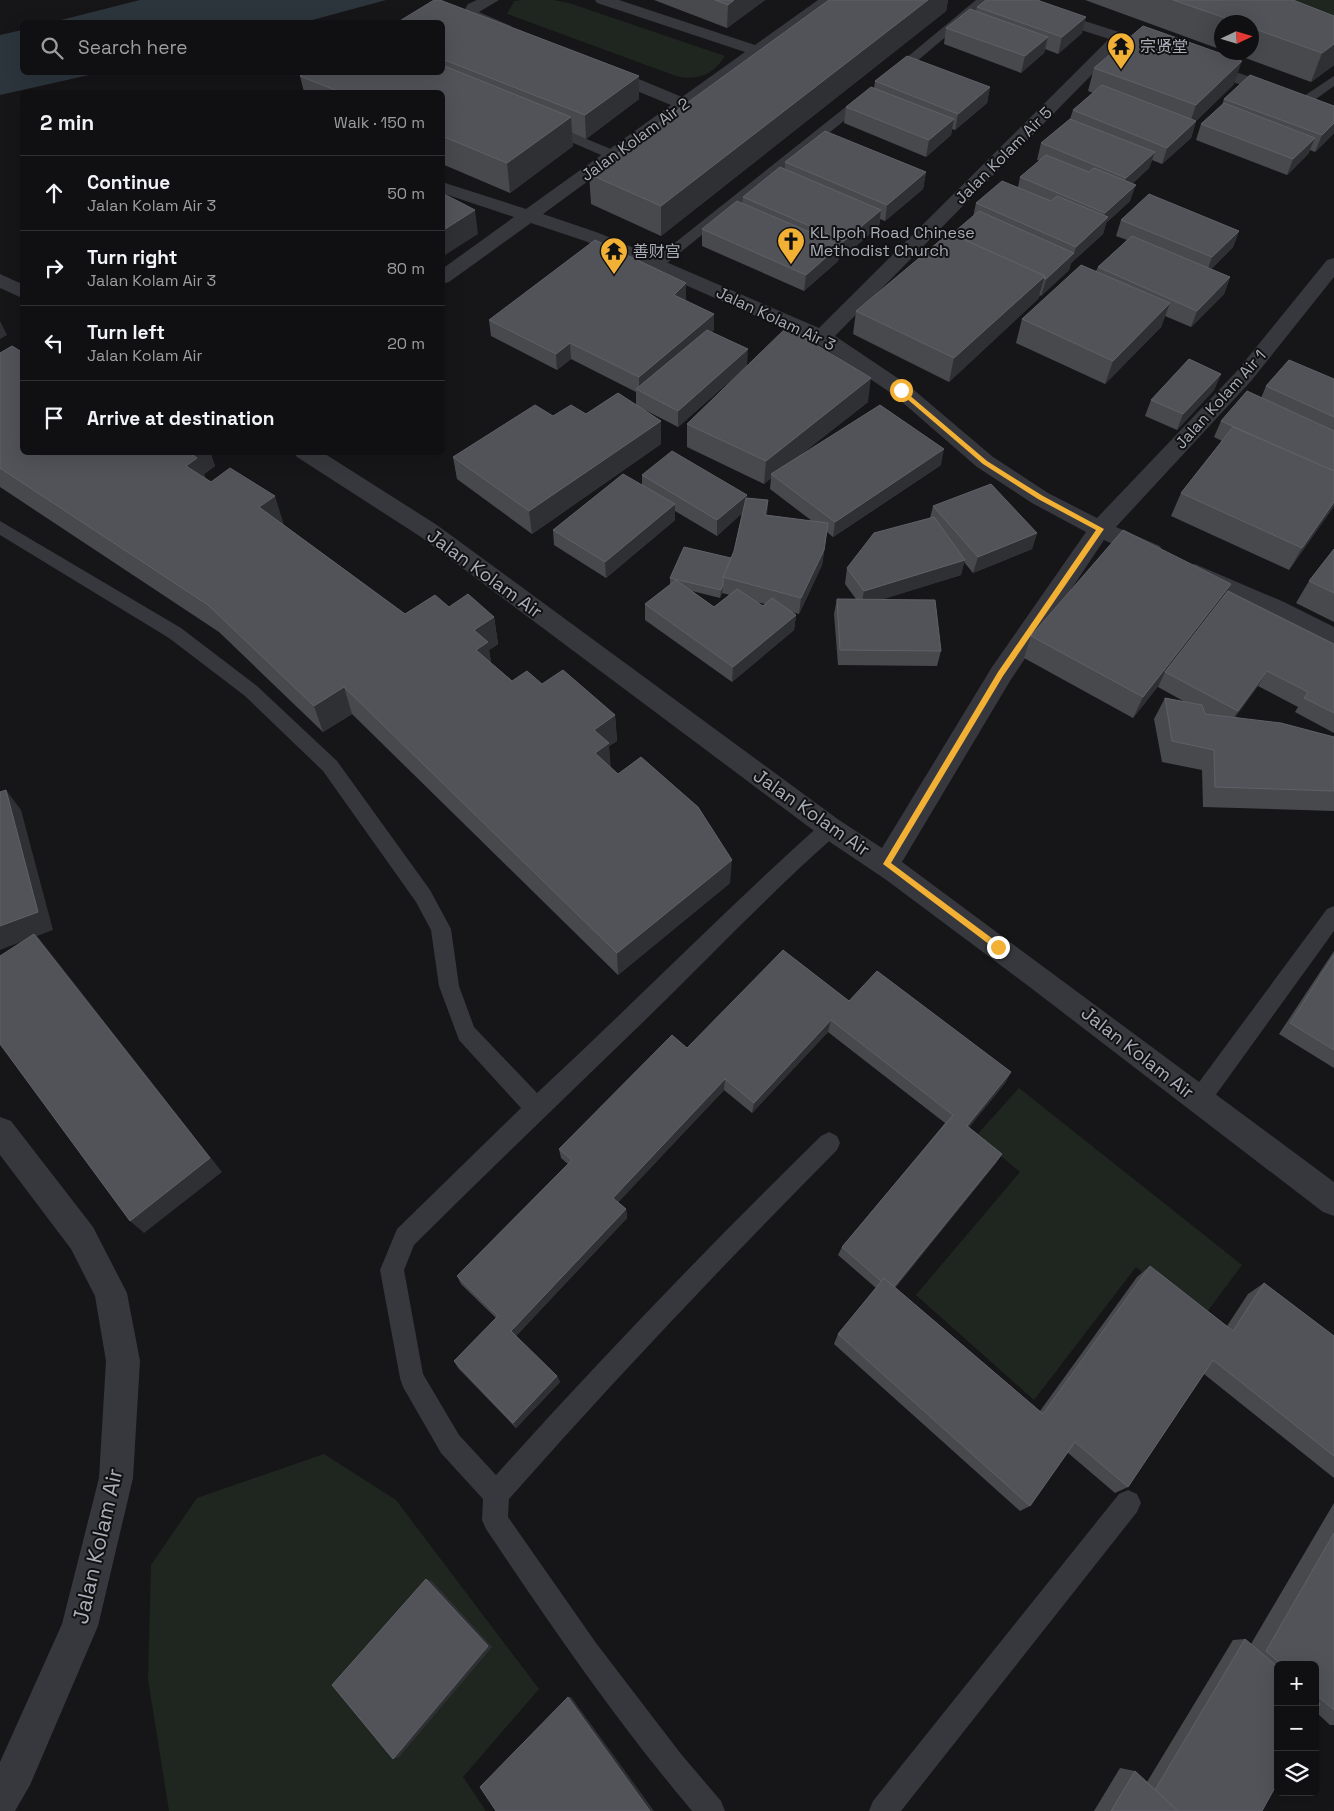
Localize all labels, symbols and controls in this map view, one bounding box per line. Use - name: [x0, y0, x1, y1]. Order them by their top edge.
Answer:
- north arrow: [1214, 15, 1259, 60]
- search box: [20, 20, 445, 75]
- temple icon: 宗贤堂: [1106, 31, 1136, 70]
- icon: search: [38, 34, 66, 62]
- text: Search here: [78, 35, 188, 60]
- place label: 宗贤堂: [1140, 36, 1188, 57]
- street label: Jalan Kolam Air 2: [577, 93, 694, 186]
- street label: Jalan Kolam Air 5: [950, 102, 1056, 208]
- text: 2 min: [40, 109, 94, 136]
- text: Walk · 150 m: [334, 112, 425, 133]
- text: Continue: [87, 170, 170, 195]
- icon: ahead: [40, 179, 68, 207]
- text: 50 m: [387, 183, 425, 204]
- text: Jalan Kolam Air 3: [87, 195, 216, 216]
- place label: KL Ipoh Road Chinese Methodist Church: [810, 222, 975, 261]
- church icon: KL Ipoh Road Chinese Methodist Church: [776, 226, 806, 265]
- temple icon: 善财宫: [599, 236, 629, 275]
- place label: 善财宫: [633, 241, 681, 262]
- text: Turn right: [87, 245, 177, 270]
- icon: right: [40, 254, 68, 282]
- text: 80 m: [387, 258, 425, 279]
- text: Jalan Kolam Air 3: [87, 270, 216, 291]
- street label: Jalan Kolam Air 3: [713, 282, 839, 355]
- text: Turn left: [87, 320, 165, 345]
- icon: left: [40, 329, 68, 357]
- text: 20 m: [387, 333, 425, 354]
- text: Jalan Kolam Air: [87, 345, 202, 366]
- street label: Jalan Kolam Air 1: [1170, 345, 1270, 453]
- route start: [890, 379, 913, 402]
- icon: arrive: [40, 404, 68, 432]
- text: Arrive at destination: [87, 406, 275, 431]
- street label: Jalan Kolam Air: [422, 523, 548, 624]
- street label: Jalan Kolam Air: [748, 763, 875, 862]
- route end: [987, 936, 1010, 959]
- street label: Jalan Kolam Air: [1076, 1000, 1199, 1104]
- street label: Jalan Kolam Air: [65, 1465, 129, 1627]
- map controls: [1274, 1661, 1319, 1796]
- button: +: [1274, 1661, 1319, 1706]
- button: −: [1274, 1706, 1319, 1751]
- button: layers: [1274, 1751, 1319, 1796]

